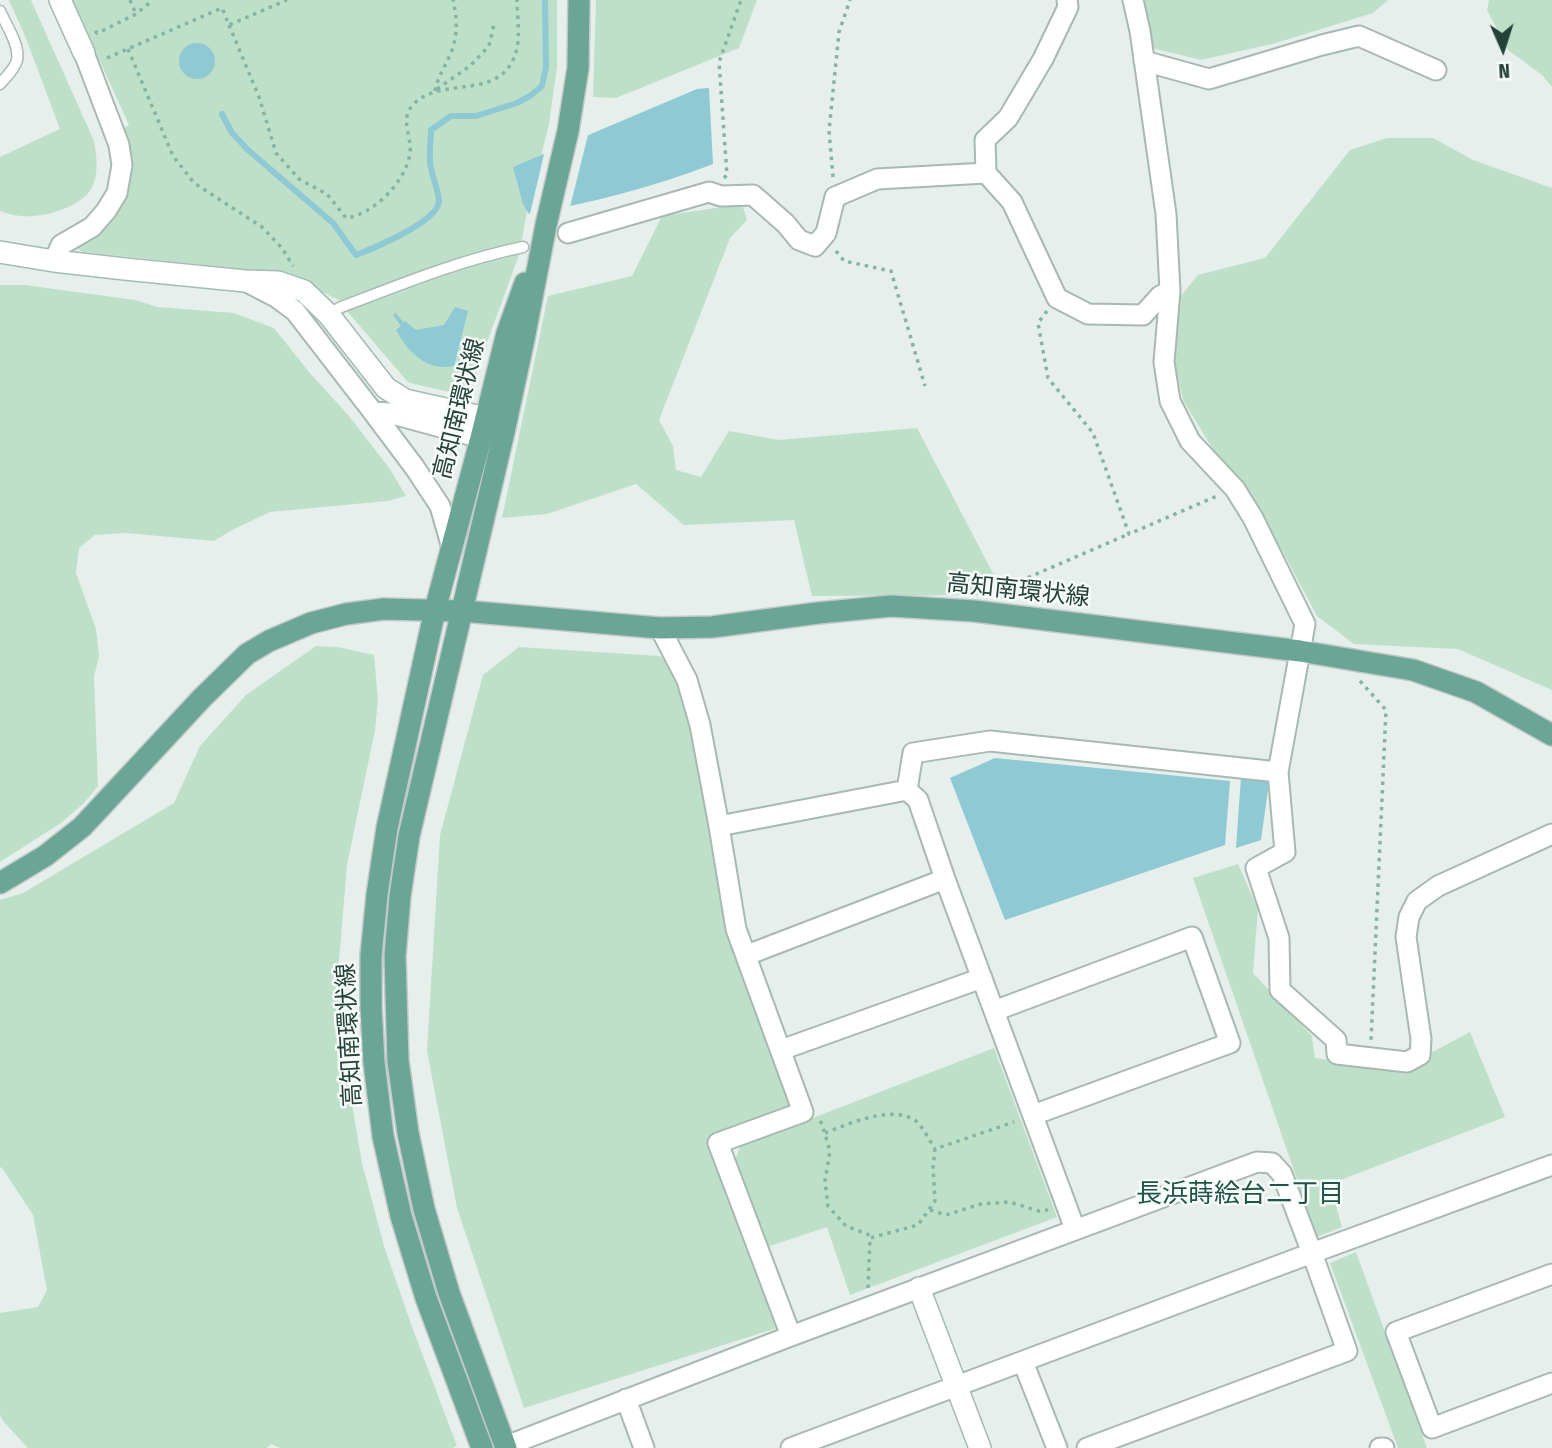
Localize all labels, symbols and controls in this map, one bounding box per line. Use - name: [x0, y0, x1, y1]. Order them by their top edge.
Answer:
- north arrow: [1468, 14, 1538, 84]
- text: N: [1498, 59, 1510, 82]
- street label: 高知南環状線: [429, 336, 491, 482]
- street label: 高知南環状線: [945, 569, 1091, 613]
- street label: 高知南環状線: [332, 962, 368, 1108]
- district label: 長浜蒔絵台二丁目: [1136, 1179, 1344, 1211]

